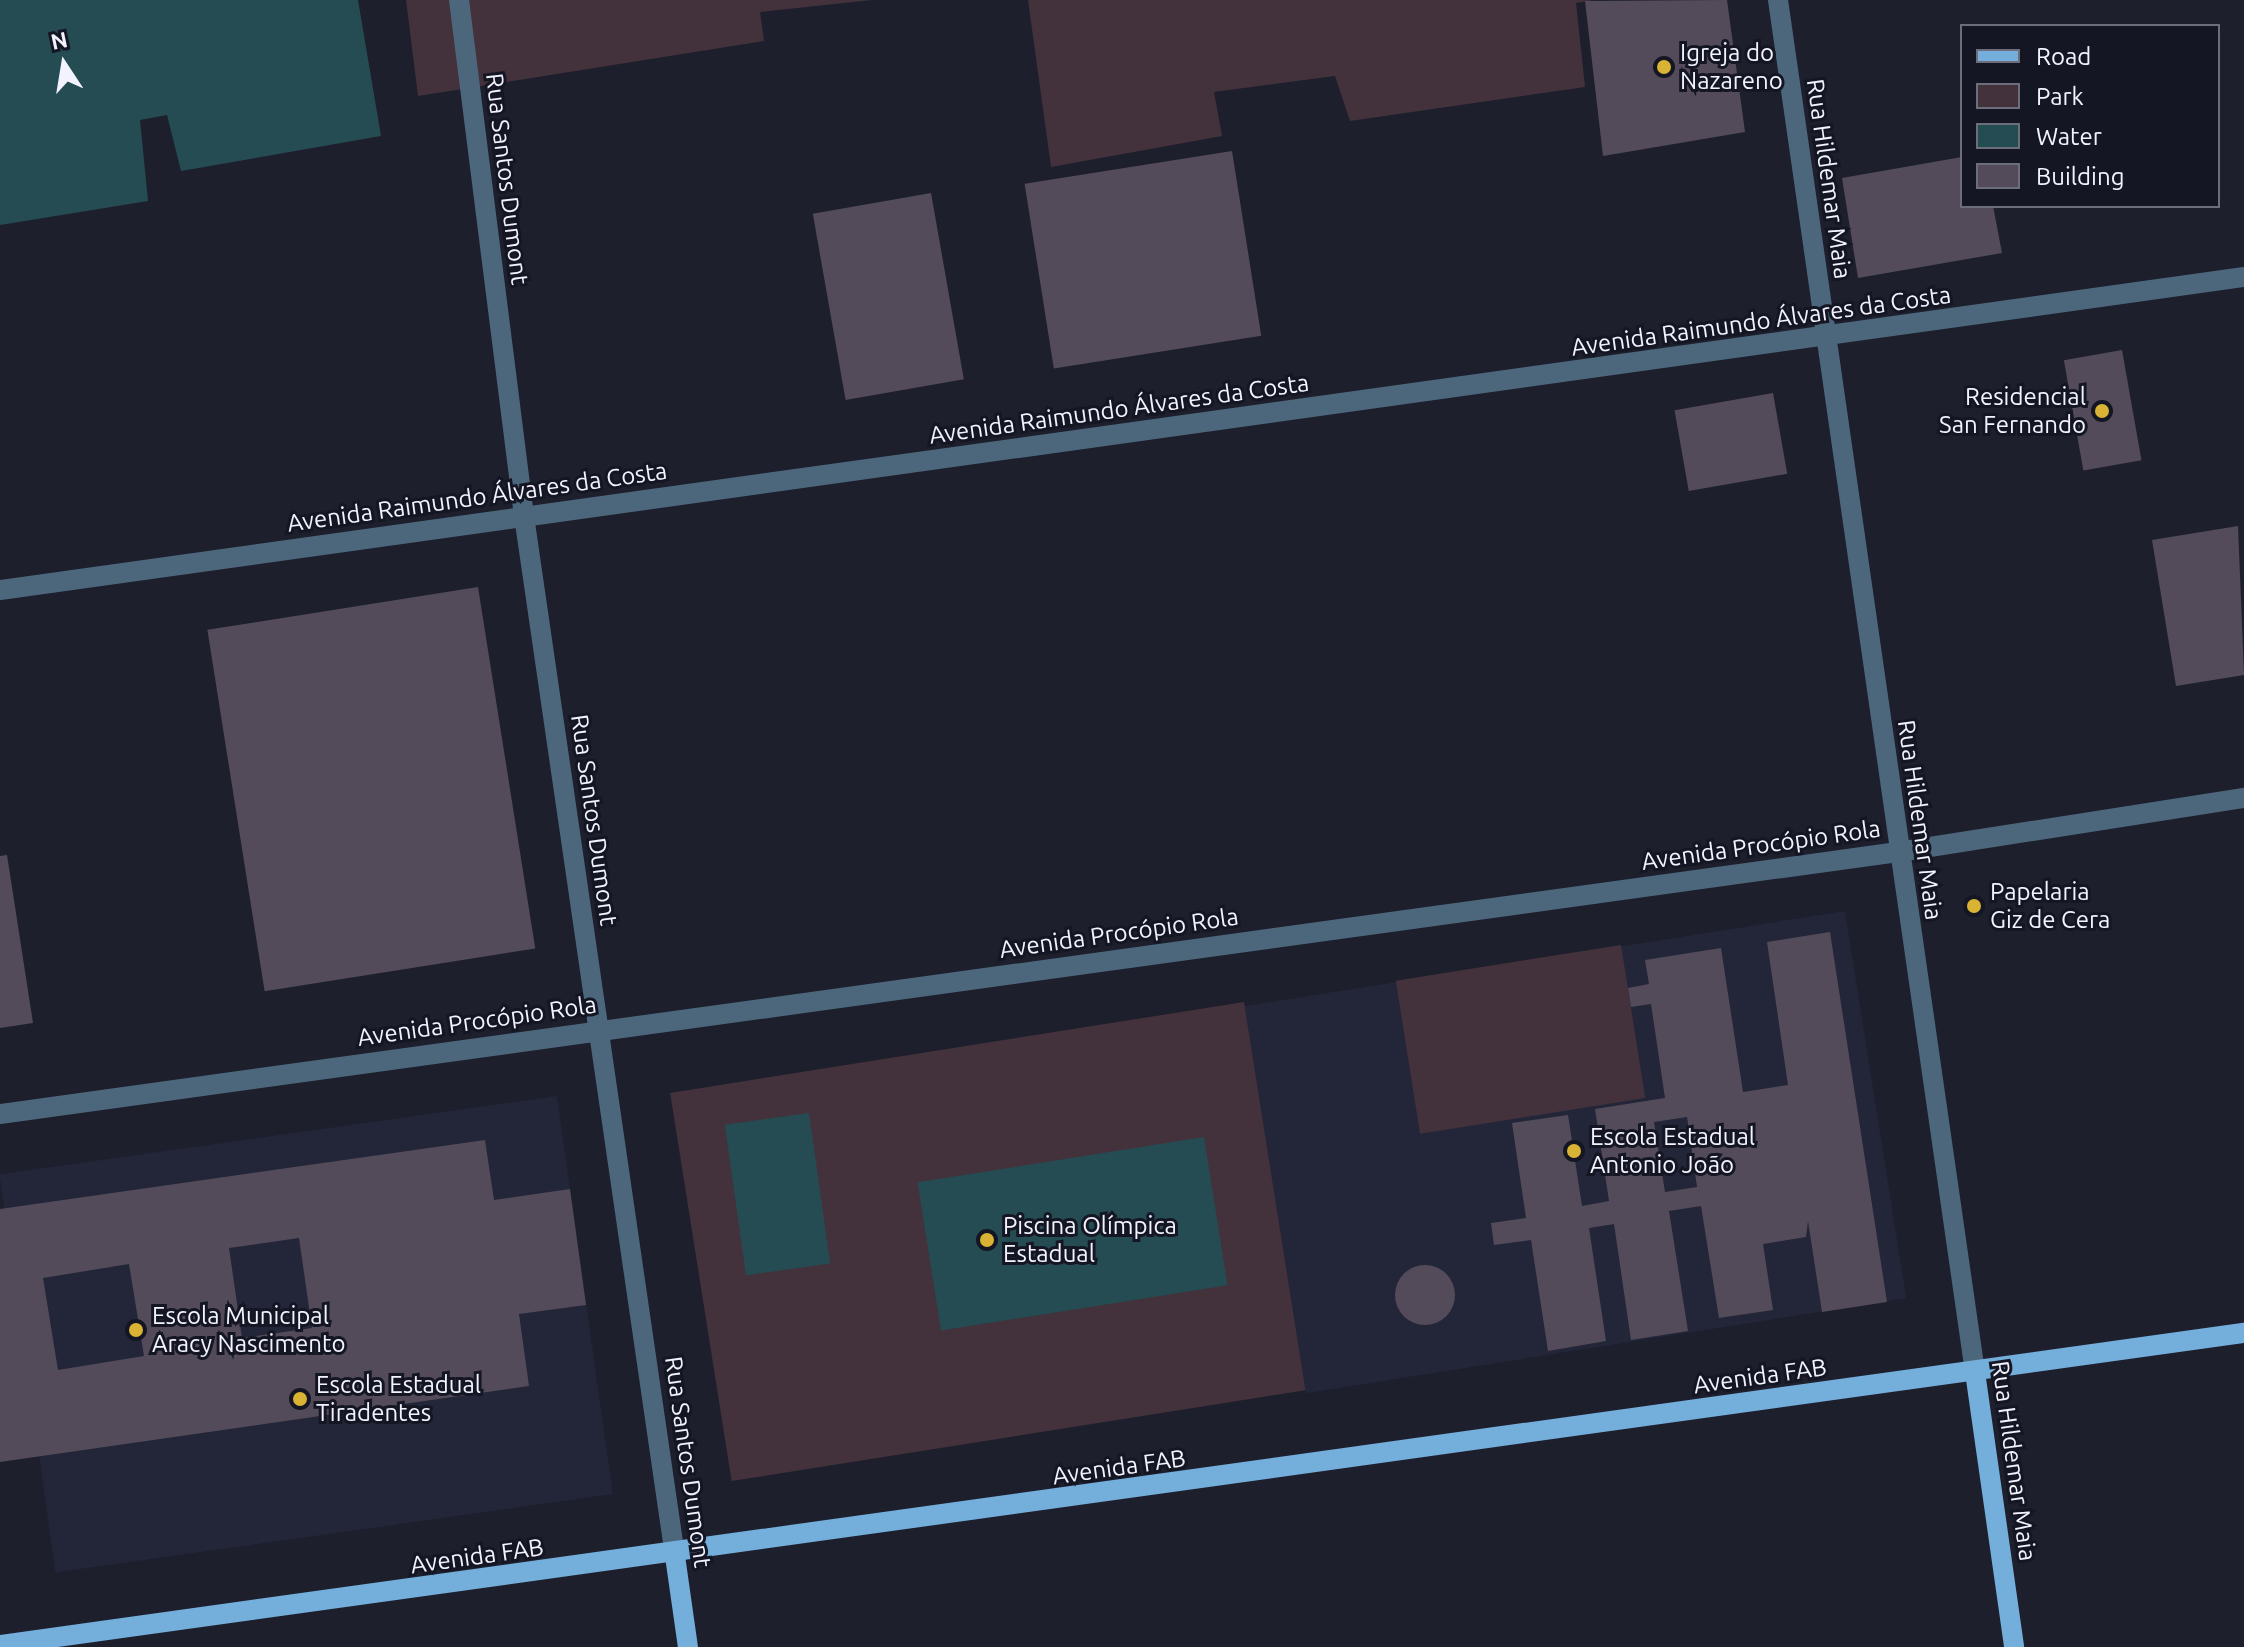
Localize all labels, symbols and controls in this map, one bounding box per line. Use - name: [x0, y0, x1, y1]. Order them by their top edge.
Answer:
- north arrow: [24, 24, 104, 104]
- legend: [1960, 24, 2220, 208]
- text: N: [48, 26, 70, 54]
- place label: Igreja do Nazareno: [1680, 39, 1783, 95]
- text: Road: [2036, 43, 2091, 70]
- marker: Igreja do Nazareno: [1655, 58, 1673, 76]
- street label: Rua Santos Dumont: [480, 72, 534, 286]
- street label: Rua Hildemar Maia: [1801, 77, 1857, 281]
- text: Park: [2036, 83, 2084, 110]
- text: Water: [2036, 123, 2102, 150]
- text: Building: [2036, 163, 2124, 190]
- street label: Avenida Raimundo Álvares da Costa: [1569, 280, 1953, 362]
- street label: Avenida Raimundo Álvares da Costa: [927, 368, 1311, 450]
- place label: Residencial San Fernando: [1939, 383, 2086, 439]
- marker: Residencial San Fernando: [2093, 402, 2111, 420]
- street label: Avenida Raimundo Álvares da Costa: [285, 456, 669, 538]
- street label: Rua Santos Dumont: [565, 713, 623, 927]
- street label: Rua Hildemar Maia: [1892, 718, 1948, 922]
- street label: Avenida Procópio Rola: [1640, 814, 1882, 876]
- place label: Papelaria Giz de Cera: [1990, 878, 2110, 934]
- marker: Papelaria Giz de Cera: [1965, 897, 1983, 915]
- street label: Avenida Procópio Rola: [998, 902, 1240, 964]
- street label: Avenida Procópio Rola: [356, 990, 598, 1052]
- place label: Escola Estadual Antonio João: [1590, 1123, 1755, 1179]
- marker: Escola Estadual Antonio João: [1565, 1142, 1583, 1160]
- place label: Piscina Olímpica Estadual: [1003, 1212, 1177, 1268]
- marker: Piscina Olímpica Estadual: [978, 1231, 996, 1249]
- place label: Escola Municipal Aracy Nascimento: [152, 1302, 345, 1358]
- marker: Escola Municipal Aracy Nascimento: [127, 1321, 145, 1339]
- street label: Avenida FAB: [1692, 1352, 1828, 1400]
- street label: Rua Santos Dumont: [659, 1355, 717, 1569]
- street label: Rua Hildemar Maia: [1986, 1359, 2042, 1563]
- place label: Escola Estadual Tiradentes: [316, 1371, 481, 1427]
- marker: Escola Estadual Tiradentes: [291, 1390, 309, 1408]
- street label: Avenida FAB: [1051, 1443, 1187, 1491]
- street label: Avenida FAB: [409, 1532, 545, 1580]

